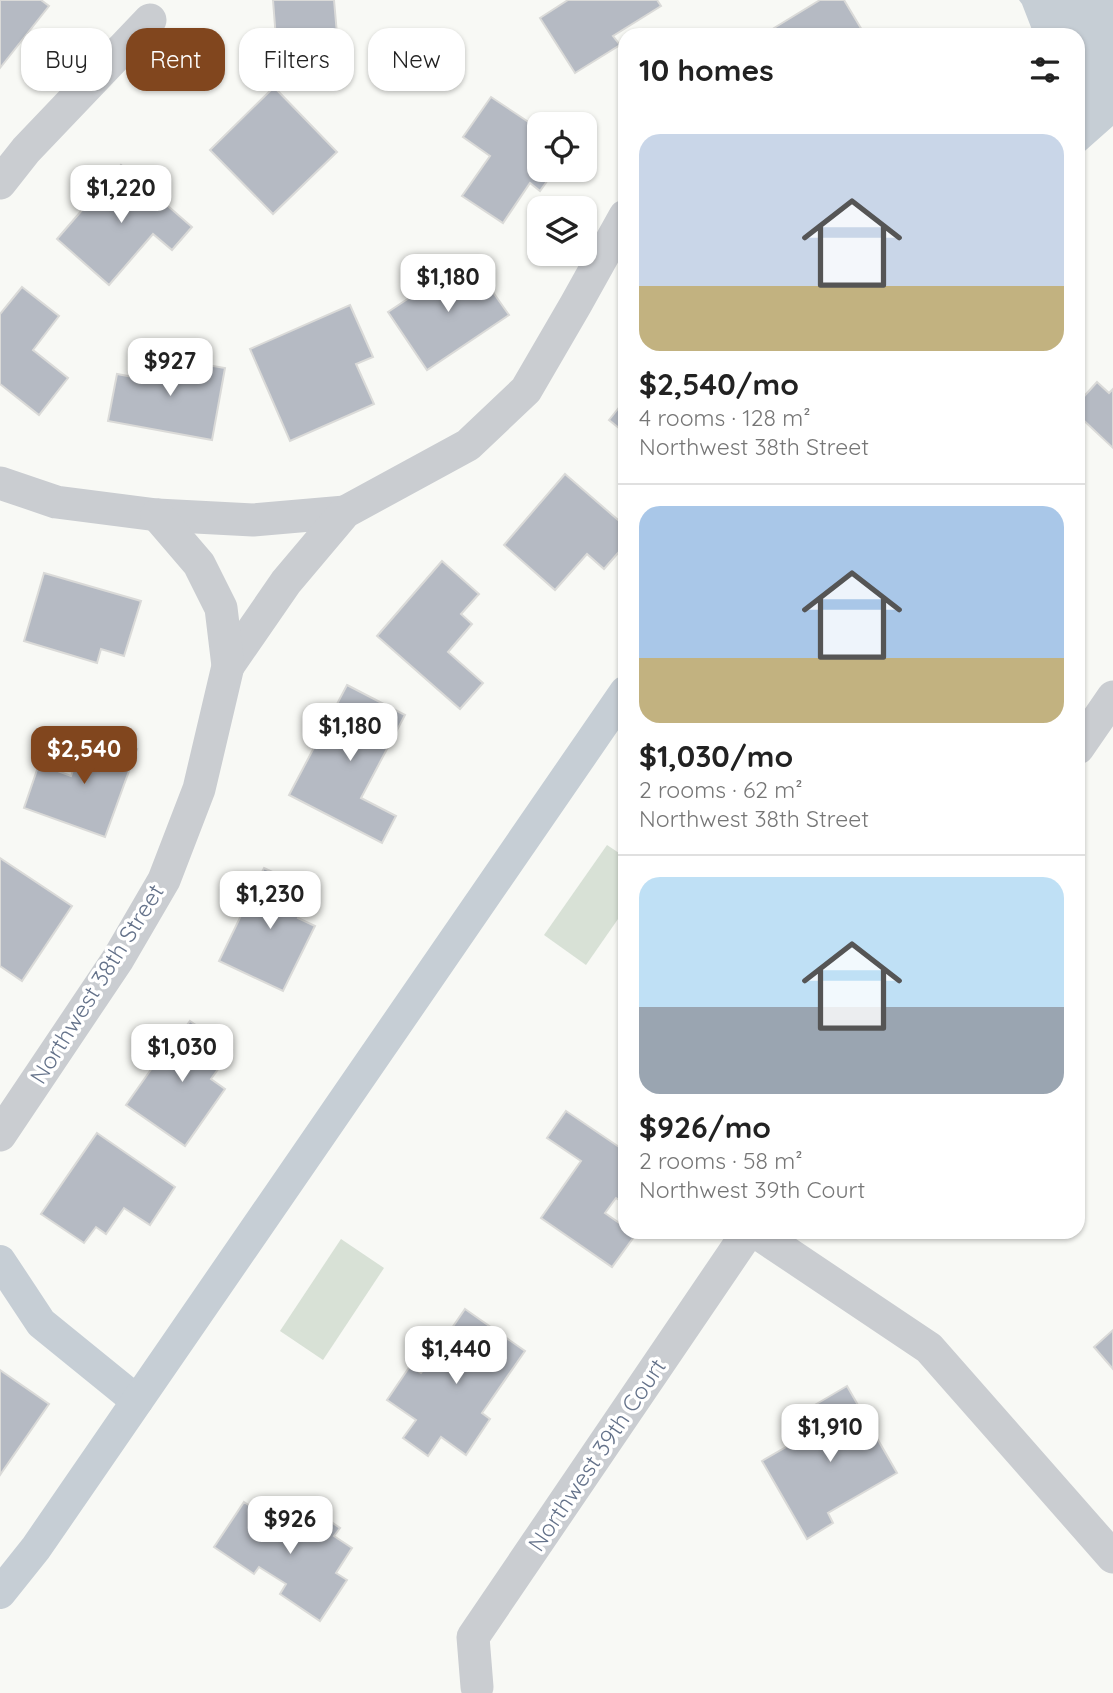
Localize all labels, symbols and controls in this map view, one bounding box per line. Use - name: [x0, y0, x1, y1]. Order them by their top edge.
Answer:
- chip: Buy: [21, 28, 112, 91]
- chip: Rent: [126, 28, 225, 91]
- chip: Filters: [239, 28, 354, 91]
- chip: New: [368, 28, 465, 91]
- text: 10 homes: [639, 51, 774, 89]
- icon: filters: [1026, 51, 1064, 89]
- map controls: [527, 112, 597, 266]
- button: locate: [527, 112, 597, 182]
- pin: $1,220: [64, 166, 178, 225]
- text: $1,220: [86, 173, 156, 202]
- icon: home: [789, 180, 915, 306]
- button: layers: [527, 196, 597, 266]
- pin: $1,180: [391, 254, 505, 314]
- text: $1,180: [416, 262, 480, 291]
- pin: $927: [129, 338, 211, 398]
- text: $927: [144, 346, 196, 375]
- text: $2,540/mo: [639, 365, 799, 403]
- text: 4 rooms · 128 m²: [639, 403, 811, 432]
- text: Northwest 38th Street: [639, 432, 869, 461]
- icon: home: [789, 552, 915, 678]
- pin: $1,180: [293, 704, 407, 763]
- text: $1,180: [318, 711, 382, 740]
- pin: $2,540: [27, 726, 141, 786]
- text: $2,540: [47, 734, 121, 763]
- text: $1,030/mo: [639, 737, 793, 775]
- text: 2 rooms · 62 m²: [639, 775, 803, 804]
- text: Northwest 38th Street: [639, 804, 869, 833]
- pin: $1,230: [213, 872, 327, 931]
- street label: Northwest 38th Street: [23, 878, 170, 1089]
- text: $1,230: [236, 879, 304, 908]
- icon: home: [789, 923, 915, 1049]
- pin: $1,030: [125, 1024, 239, 1084]
- text: $1,030: [147, 1032, 217, 1061]
- text: $926/mo: [639, 1108, 771, 1146]
- text: 2 rooms · 58 m²: [639, 1146, 802, 1175]
- text: Northwest 39th Court: [639, 1175, 865, 1204]
- pin: $1,440: [399, 1326, 513, 1386]
- text: $1,440: [421, 1334, 491, 1363]
- street label: Northwest 39th Court: [521, 1353, 672, 1557]
- pin: $1,910: [773, 1404, 887, 1464]
- text: $1,910: [797, 1412, 863, 1441]
- pin: $926: [249, 1496, 331, 1556]
- text: $926: [264, 1504, 316, 1533]

